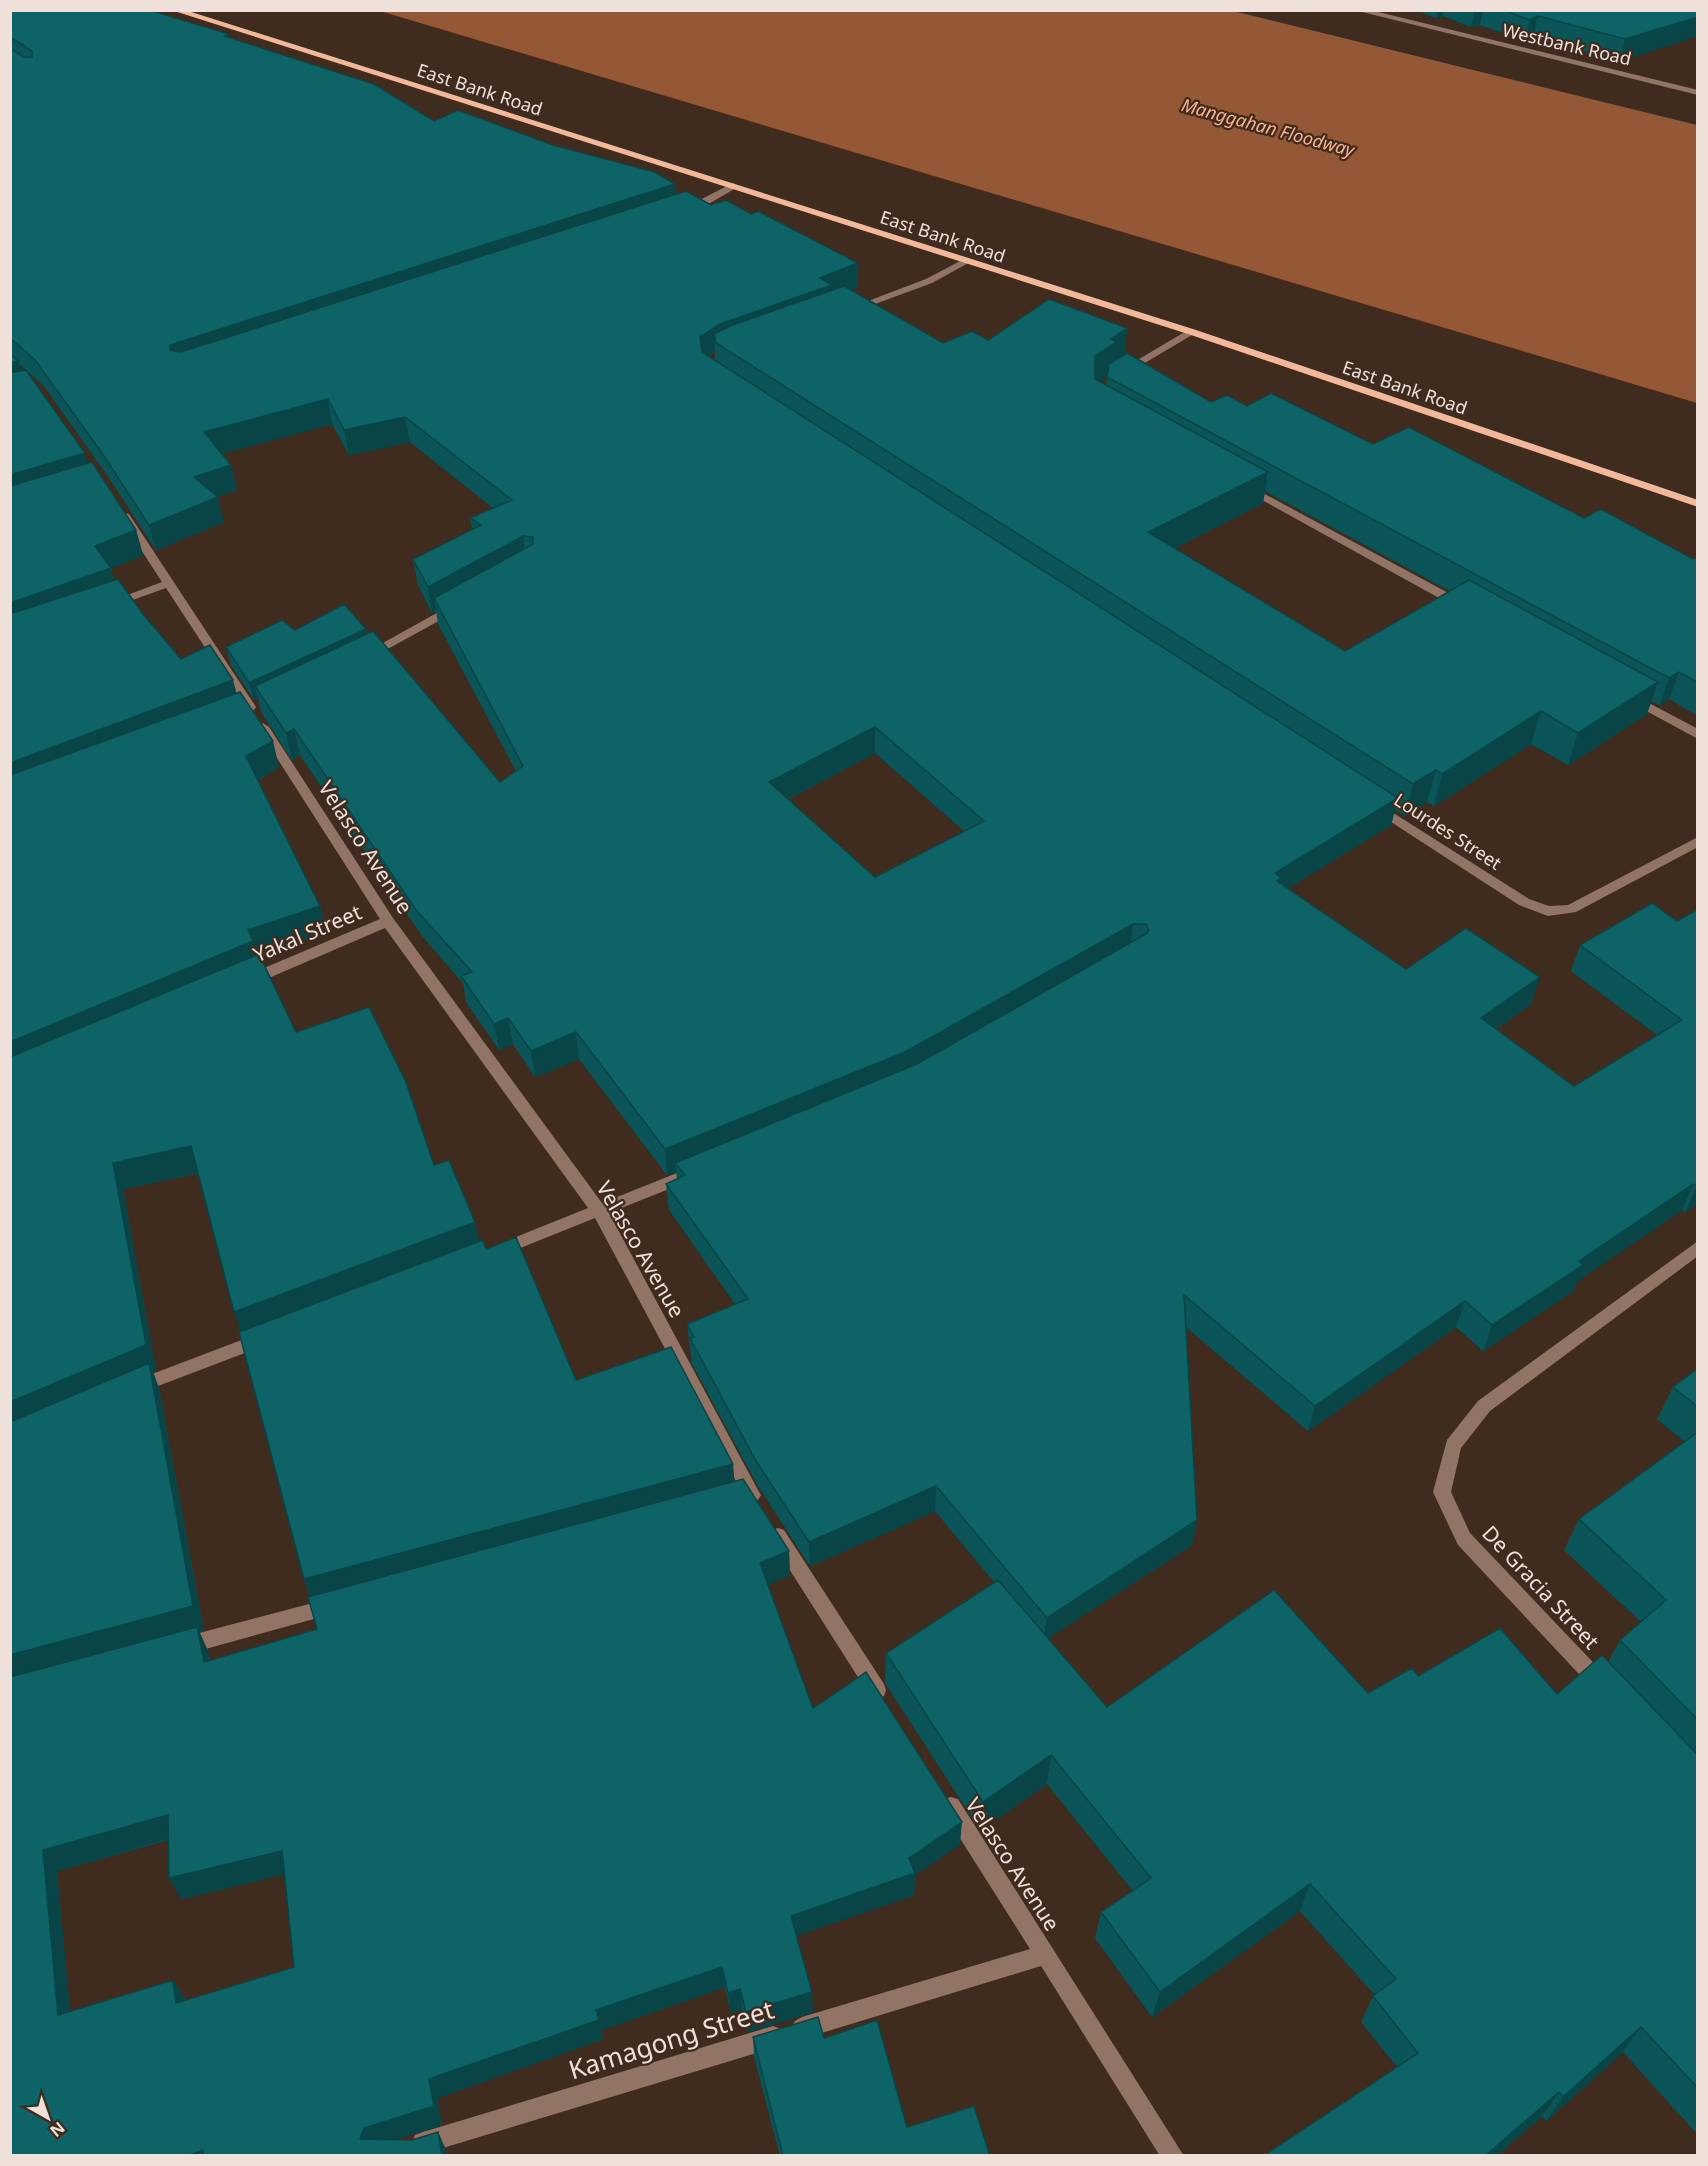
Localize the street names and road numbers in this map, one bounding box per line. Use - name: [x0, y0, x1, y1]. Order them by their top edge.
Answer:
- street label: Westbank Road: [1500, 18, 1634, 70]
- street label: East Bank Road: [414, 57, 546, 121]
- street label: East Bank Road: [877, 204, 1009, 268]
- street label: East Bank Road: [1339, 354, 1471, 420]
- street label: Velasco Avenue: [313, 775, 419, 919]
- street label: Lourdes Street: [1390, 787, 1507, 875]
- street label: Yakal Street: [249, 897, 366, 968]
- street label: Velasco Avenue: [591, 1176, 691, 1322]
- street label: De Gracia Street: [1476, 1519, 1606, 1655]
- street label: Velasco Avenue: [960, 1792, 1066, 1936]
- street label: Kamagong Street: [564, 1991, 778, 2087]

